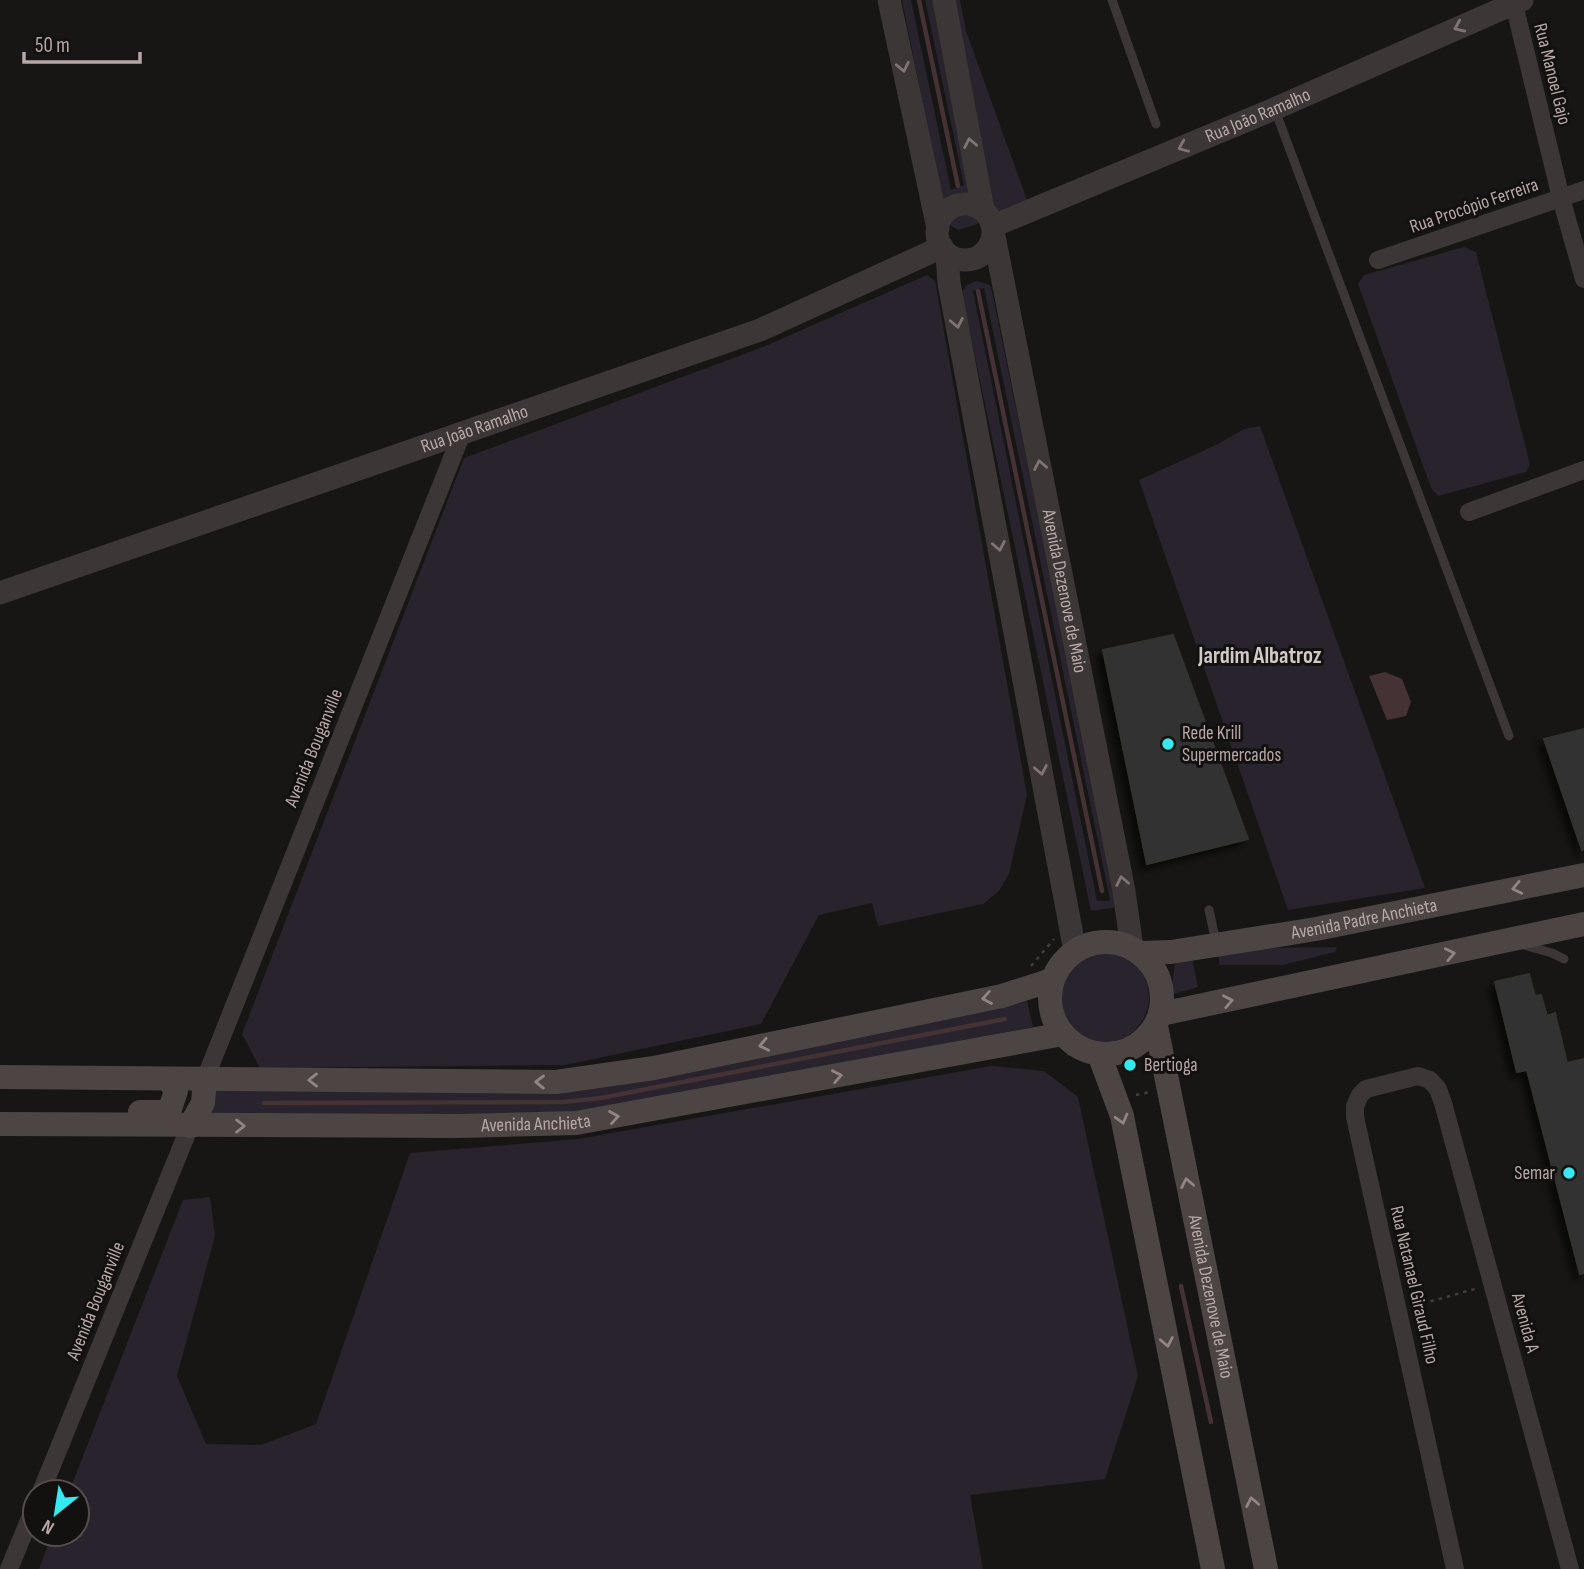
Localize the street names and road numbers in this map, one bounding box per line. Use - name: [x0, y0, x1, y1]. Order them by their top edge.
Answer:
- street label: Rua Manoel Gajo: [1528, 21, 1576, 127]
- street label: Rua João Ramalho: [1202, 83, 1314, 148]
- street label: Rua Procópio Ferreira: [1407, 173, 1541, 239]
- street label: Rua João Ramalho: [418, 400, 531, 458]
- street label: Avenida Dezenove de Maio: [1037, 506, 1092, 675]
- street label: Avenida Bouganville: [279, 686, 348, 811]
- street label: Avenida Padre Anchieta: [1289, 893, 1439, 944]
- street label: Avenida Anchieta: [480, 1109, 592, 1137]
- street label: Rua Natanael Giraud Filho: [1385, 1204, 1443, 1366]
- street label: Avenida Dezenove de Maio: [1183, 1212, 1239, 1380]
- street label: Avenida Bouganville: [61, 1239, 130, 1364]
- street label: Avenida A: [1506, 1290, 1544, 1356]

